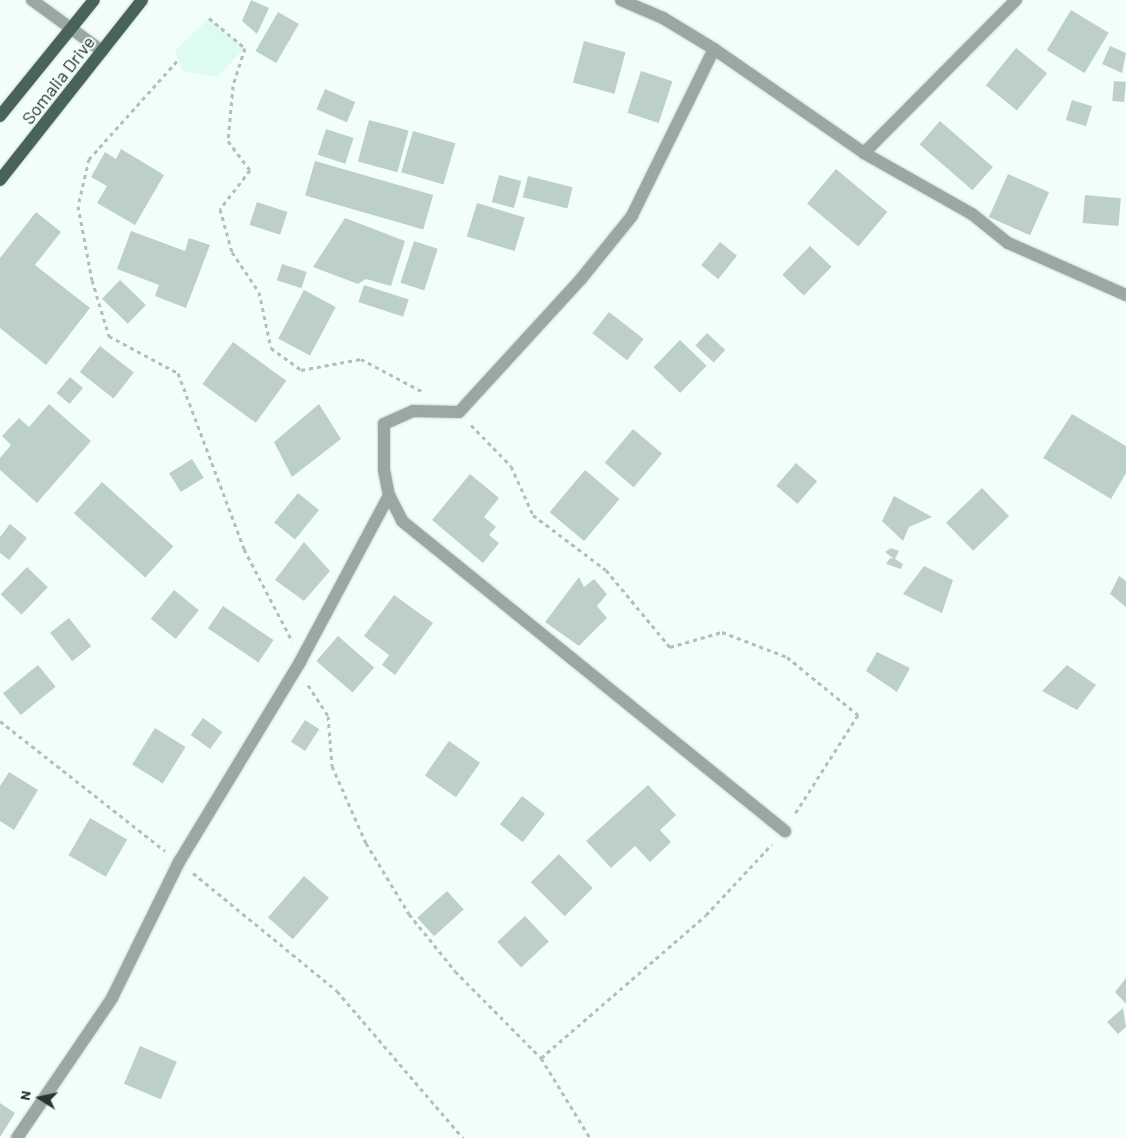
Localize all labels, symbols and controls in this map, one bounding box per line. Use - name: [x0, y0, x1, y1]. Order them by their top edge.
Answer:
- street label: Somalia Drive: [17, 32, 99, 128]
- north arrow: [15, 1073, 65, 1123]
- text: N: [16, 1089, 34, 1101]

